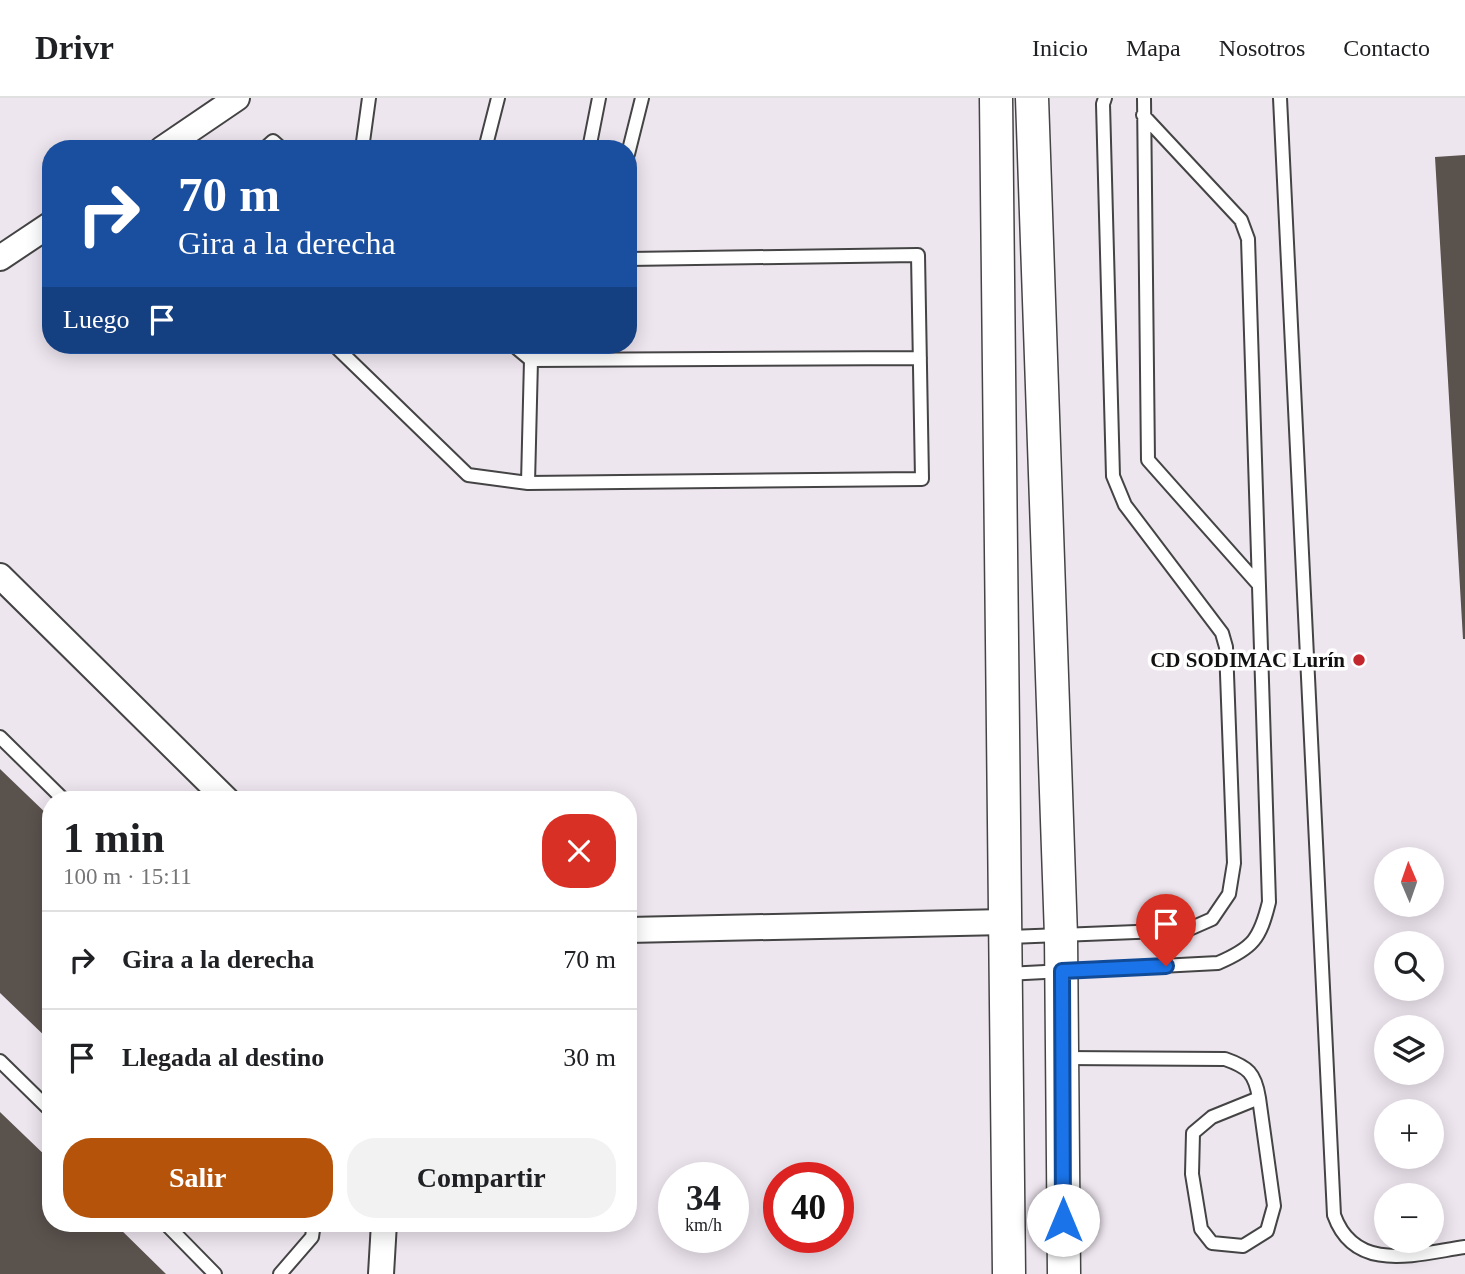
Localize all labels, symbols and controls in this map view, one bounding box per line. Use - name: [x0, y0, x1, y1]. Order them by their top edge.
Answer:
- text: Drivr: [35, 30, 114, 66]
- text: Inicio: [1032, 35, 1088, 61]
- text: Mapa: [1126, 35, 1181, 61]
- text: Nosotros: [1219, 35, 1305, 61]
- text: Contacto: [1343, 35, 1430, 61]
- text: 70 m: [178, 167, 280, 222]
- icon: right: [63, 168, 154, 259]
- text: Gira a la derecha: [178, 225, 396, 261]
- icon: arrive: [143, 301, 181, 339]
- text: Luego: [63, 305, 129, 334]
- place label: CD SODIMAC Lurín: [1150, 648, 1345, 672]
- marker: CD SODIMAC Lurín: [1351, 652, 1367, 668]
- button: close: [542, 814, 616, 888]
- text: 1 min: [63, 815, 165, 861]
- north arrow: [1374, 847, 1444, 917]
- map controls: [1374, 847, 1444, 1253]
- text: 100 m · 15:11: [63, 864, 192, 889]
- pin: [1136, 894, 1196, 966]
- icon: arrive: [1147, 905, 1185, 943]
- button: search: [1374, 931, 1444, 1001]
- icon: right: [63, 941, 101, 979]
- text: Gira a la derecha: [122, 945, 314, 974]
- text: 70 m: [563, 945, 616, 974]
- button: layers: [1374, 1015, 1444, 1085]
- icon: arrive: [63, 1039, 101, 1077]
- text: Llegada al destino: [122, 1043, 324, 1072]
- text: 30 m: [563, 1043, 616, 1072]
- button: +: [1374, 1099, 1444, 1169]
- button: Salir: [63, 1138, 333, 1218]
- button: Compartir: [347, 1138, 616, 1218]
- speed limit sign: 40: [763, 1162, 854, 1253]
- text: 34: [686, 1179, 721, 1218]
- position arrow: [1026, 1183, 1100, 1257]
- button: −: [1374, 1183, 1444, 1253]
- text: km/h: [685, 1215, 722, 1235]

